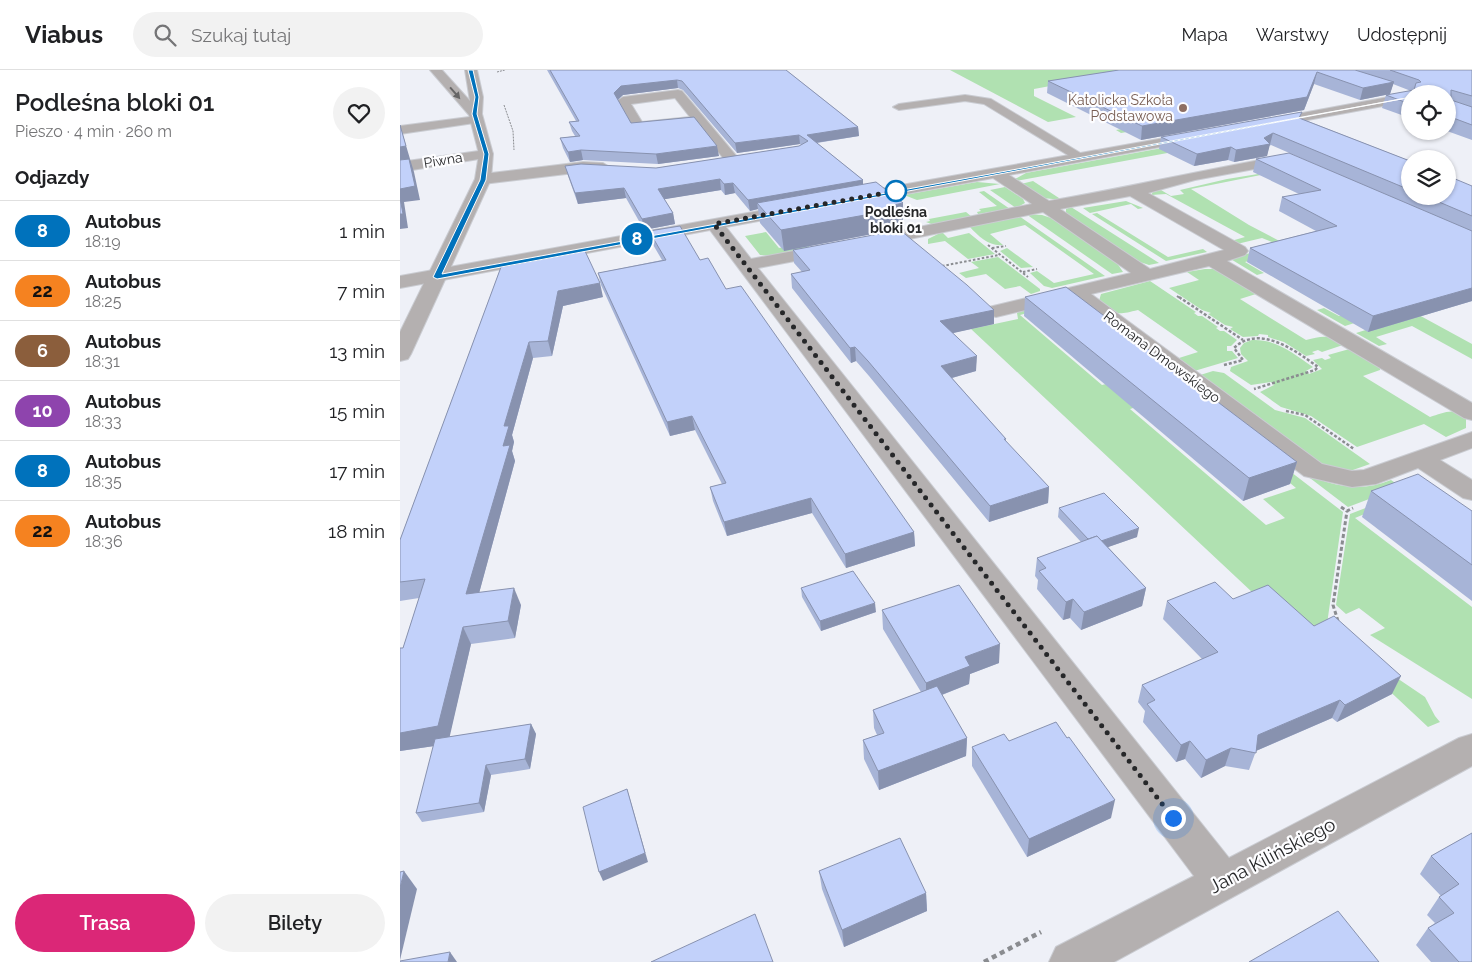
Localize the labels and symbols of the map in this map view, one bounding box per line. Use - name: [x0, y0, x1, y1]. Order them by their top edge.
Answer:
- one-way arrow: [449, 86, 460, 99]
- place label: Katolicka Szkoła Podstawowa: [1068, 92, 1173, 124]
- marker: Katolicka Szkoła Podstawowa: [1177, 102, 1189, 114]
- street label: Piwna: [423, 149, 463, 171]
- marker: Podleśna bloki 01: [885, 180, 907, 202]
- place label: Podleśna bloki 01: [865, 204, 927, 236]
- line badge: 8: [621, 223, 653, 255]
- street label: Romana Dmowskiego: [1101, 308, 1223, 406]
- your location: [1161, 806, 1186, 831]
- street label: Jana Kilińskiego: [1205, 812, 1339, 898]

